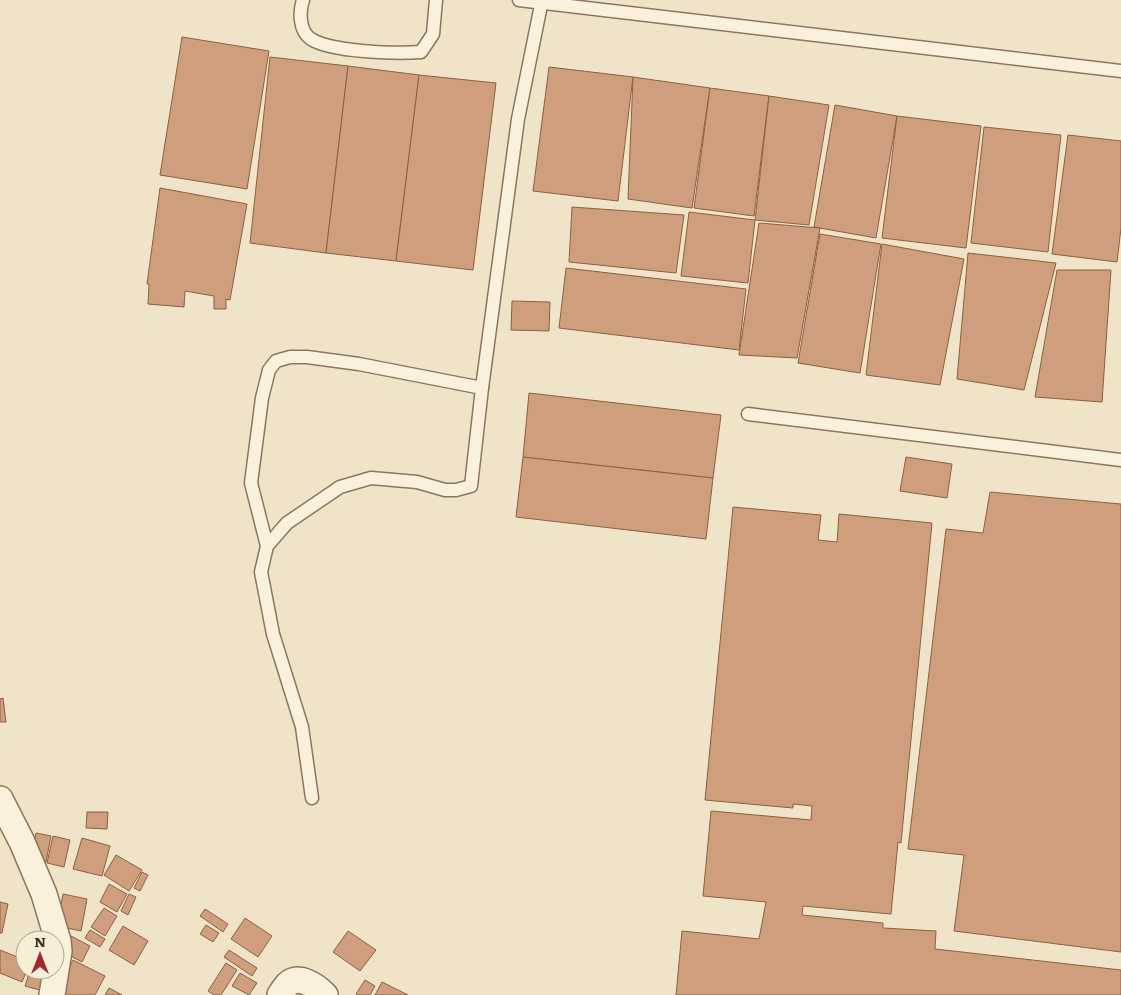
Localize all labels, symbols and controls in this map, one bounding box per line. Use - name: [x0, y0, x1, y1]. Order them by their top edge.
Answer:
- north arrow: [15, 930, 65, 980]
- text: N: [34, 931, 46, 951]

